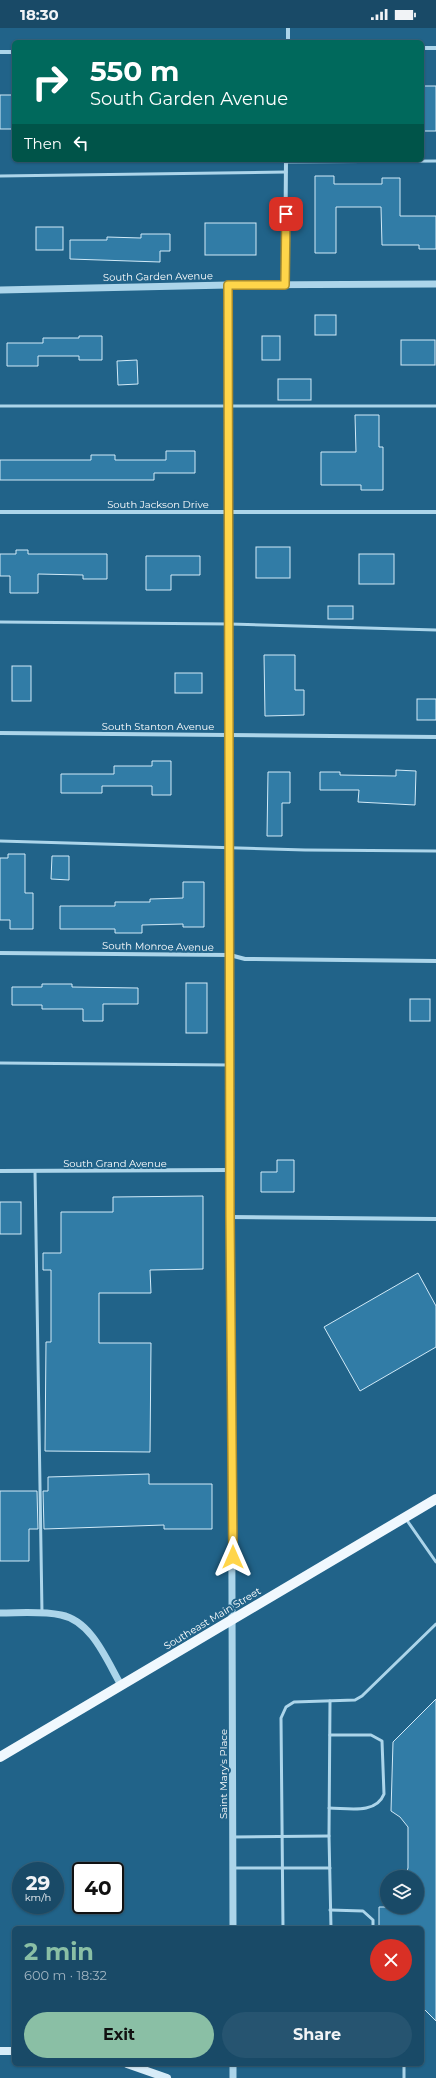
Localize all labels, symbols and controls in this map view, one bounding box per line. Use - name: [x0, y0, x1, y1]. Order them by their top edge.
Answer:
- text: 18:30: [20, 5, 59, 24]
- text: 550 m: [90, 54, 180, 88]
- icon: right: [24, 56, 76, 108]
- text: South Garden Avenue: [90, 88, 288, 110]
- icon: left: [70, 132, 92, 154]
- text: Then: [24, 134, 62, 153]
- pin: [269, 197, 303, 231]
- icon: arrive: [275, 203, 297, 225]
- street label: South Garden Avenue: [103, 269, 213, 284]
- street label: South Jackson Drive: [107, 498, 209, 511]
- street label: South Stanton Avenue: [102, 720, 214, 733]
- street label: South Monroe Avenue: [102, 939, 214, 954]
- street label: South Grand Avenue: [63, 1157, 167, 1170]
- position arrow: [212, 1536, 254, 1578]
- street label: Southeast Main Street: [161, 1584, 263, 1653]
- street label: Saint Mary's Place: [217, 1729, 230, 1819]
- speed limit sign: 40: [72, 1862, 124, 1914]
- map controls: [380, 1870, 424, 1914]
- button: layers: [380, 1870, 424, 1914]
- text: 29: [26, 1871, 50, 1895]
- text: km/h: [25, 1891, 51, 1904]
- text: 2 min: [24, 1937, 94, 1966]
- button: close: [370, 1939, 412, 1981]
- text: 600 m · 18:32: [24, 1967, 107, 1983]
- button: Exit: [24, 2012, 214, 2058]
- button: Share: [222, 2012, 412, 2058]

